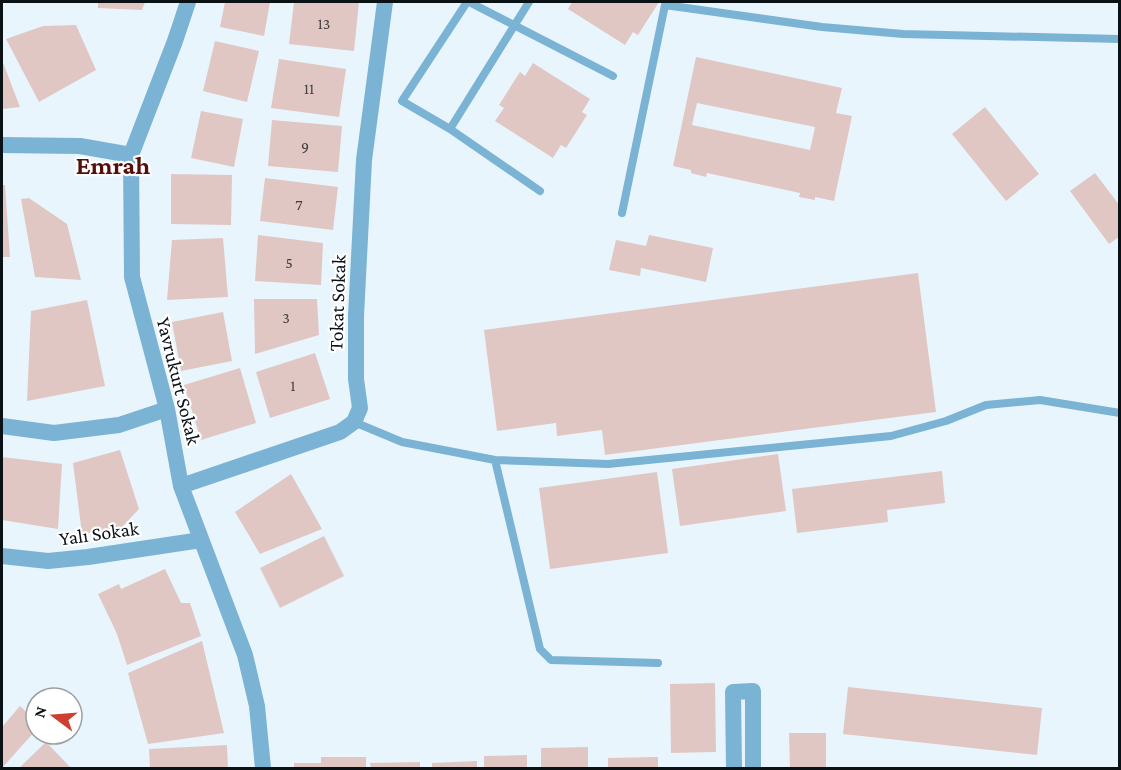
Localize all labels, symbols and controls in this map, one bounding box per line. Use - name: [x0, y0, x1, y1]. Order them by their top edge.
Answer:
- house number: 13: [318, 15, 330, 32]
- house number: 11: [304, 80, 314, 97]
- house number: 9: [301, 138, 309, 155]
- district label: Emrah: [76, 151, 150, 180]
- house number: 7: [295, 196, 303, 213]
- house number: 5: [285, 254, 293, 271]
- street label: Tokat Sokak: [324, 254, 350, 352]
- house number: 3: [282, 309, 290, 326]
- street label: Yavrukurt Sokak: [153, 315, 206, 447]
- house number: 1: [290, 377, 296, 394]
- street label: Yalı Sokak: [58, 516, 141, 549]
- north arrow: [24, 686, 84, 746]
- text: N: [30, 704, 50, 720]

